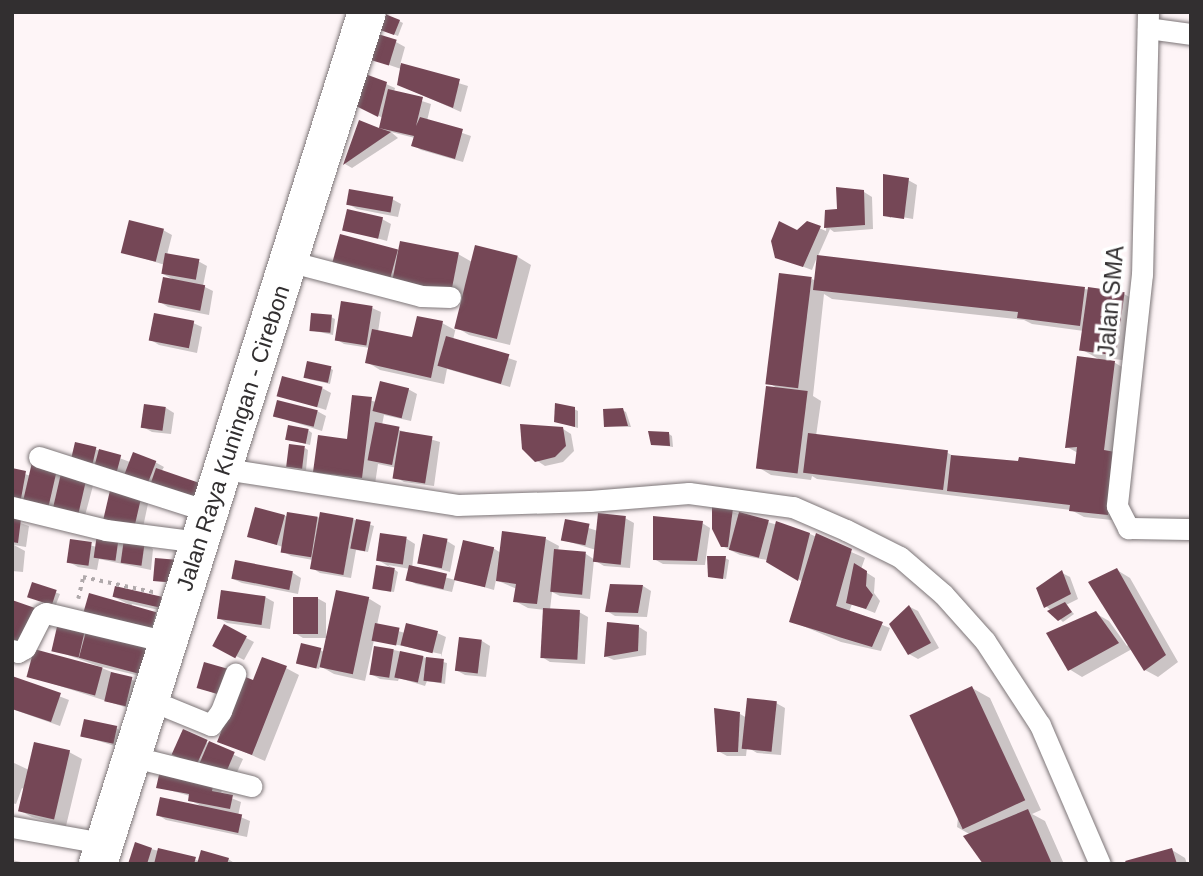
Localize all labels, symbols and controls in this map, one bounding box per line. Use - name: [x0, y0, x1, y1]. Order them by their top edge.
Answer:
- street label: Jalan SMA: [1092, 244, 1130, 358]
- street label: Jalan Raya Kuningan - Cirebon: [170, 282, 296, 594]

